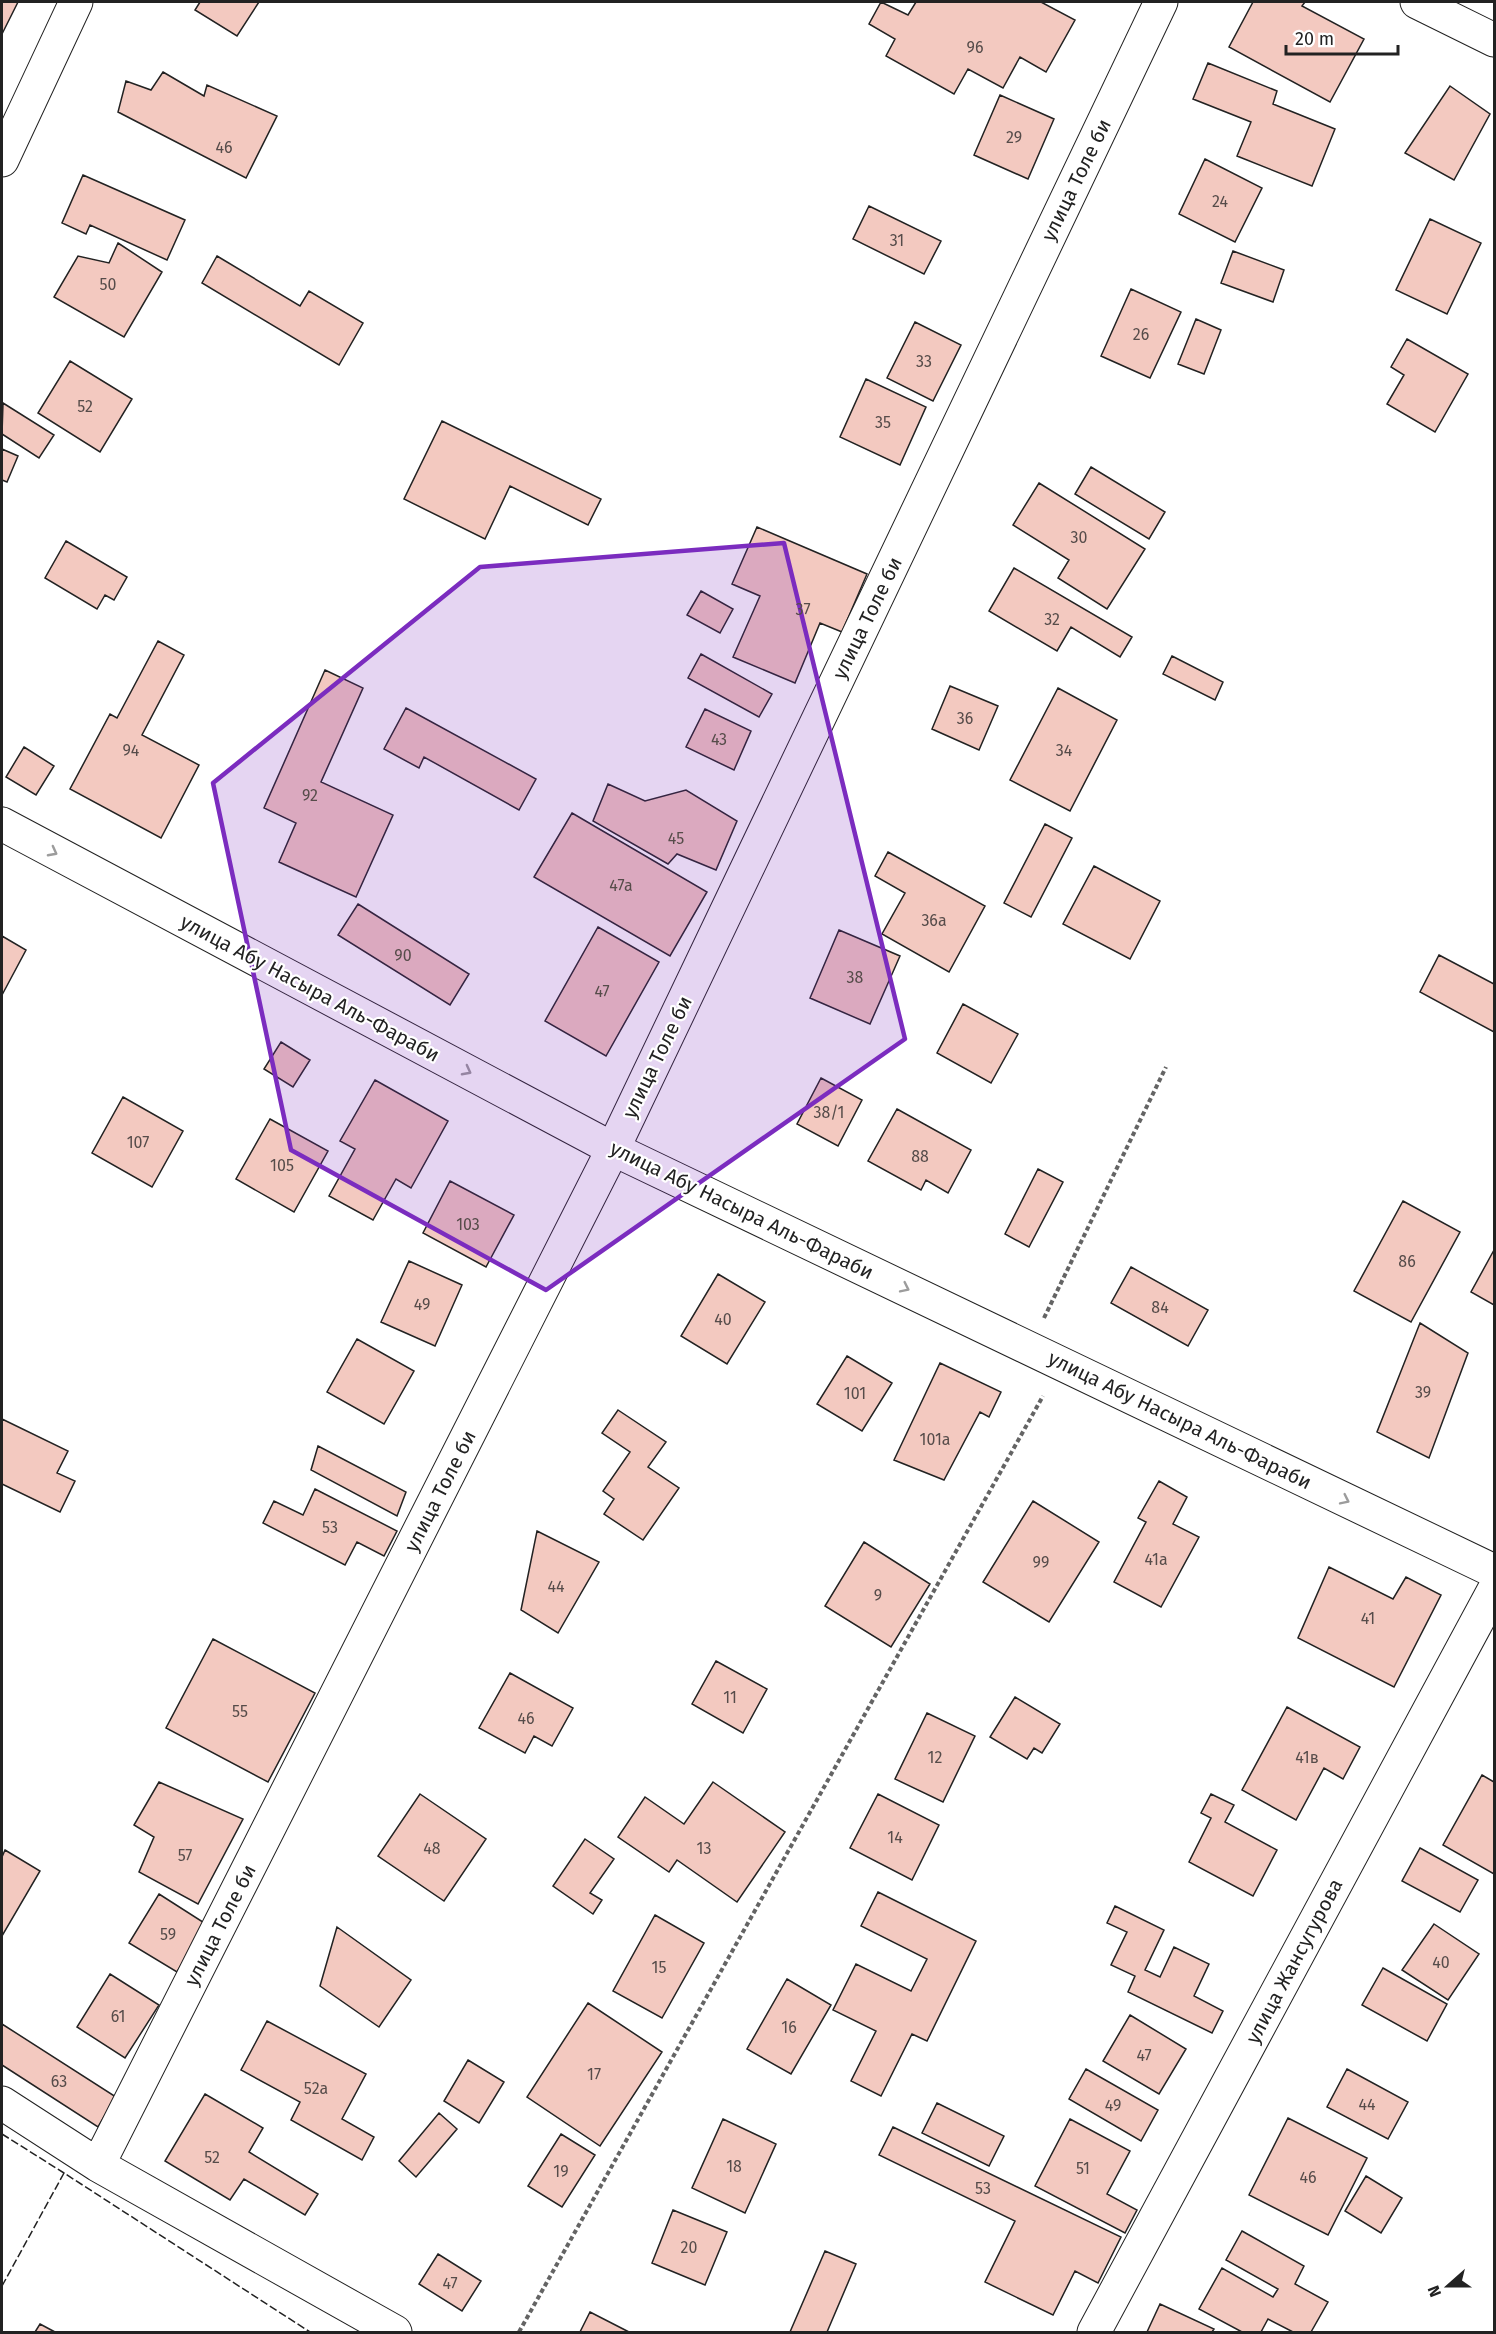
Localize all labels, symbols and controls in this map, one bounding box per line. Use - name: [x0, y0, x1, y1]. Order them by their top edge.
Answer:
- scale bar: [1286, 18, 1398, 56]
- text: 20 m: [1295, 28, 1334, 50]
- house number: 96: [967, 38, 983, 57]
- street label: улица Толе би: [1036, 115, 1116, 245]
- house number: 29: [1006, 128, 1022, 147]
- house number: 46: [215, 138, 233, 157]
- house number: 24: [1212, 192, 1228, 211]
- house number: 31: [890, 231, 904, 250]
- house number: 50: [100, 275, 117, 294]
- house number: 26: [1133, 325, 1149, 344]
- house number: 33: [916, 352, 932, 371]
- house number: 52: [77, 397, 93, 416]
- house number: 35: [875, 413, 891, 432]
- house number: 30: [1071, 528, 1088, 547]
- street label: улица Толе би: [827, 553, 907, 683]
- house number: 37: [795, 600, 811, 619]
- house number: 32: [1044, 610, 1060, 629]
- house number: 36: [957, 709, 973, 728]
- house number: 43: [711, 730, 727, 749]
- house number: 94: [123, 741, 140, 760]
- house number: 34: [1056, 741, 1073, 760]
- house number: 92: [302, 786, 318, 805]
- house number: 45: [668, 829, 684, 848]
- one-way arrow: [47, 844, 58, 856]
- house number: 47а: [609, 876, 633, 895]
- street label: улица Абу Насыра Аль-Фараби: [176, 909, 444, 1067]
- house number: 36а: [921, 911, 947, 930]
- house number: 90: [394, 946, 412, 965]
- house number: 38: [847, 968, 864, 987]
- house number: 47: [594, 982, 610, 1001]
- street label: улица Толе би: [617, 992, 697, 1122]
- one-way arrow: [460, 1064, 471, 1075]
- house number: 38/1: [813, 1103, 845, 1122]
- house number: 107: [127, 1133, 149, 1152]
- street label: улица Абу Насыра Аль-Фараби: [606, 1136, 878, 1284]
- house number: 88: [911, 1147, 929, 1166]
- house number: 105: [270, 1156, 294, 1175]
- house number: 103: [456, 1215, 480, 1234]
- house number: 86: [1398, 1252, 1416, 1271]
- one-way arrow: [898, 1281, 909, 1293]
- house number: 49: [414, 1295, 430, 1314]
- house number: 84: [1151, 1298, 1169, 1317]
- house number: 40: [714, 1310, 732, 1329]
- street label: улица Абу Насыра Аль-Фараби: [1044, 1346, 1316, 1494]
- house number: 39: [1415, 1383, 1431, 1402]
- house number: 101: [844, 1384, 866, 1403]
- street label: улица Толе би: [399, 1426, 481, 1556]
- house number: 101а: [919, 1430, 951, 1449]
- one-way arrow: [1339, 1492, 1350, 1504]
- house number: 53: [322, 1518, 338, 1537]
- house number: 41а: [1144, 1550, 1168, 1569]
- house number: 99: [1033, 1553, 1049, 1572]
- house number: 44: [547, 1577, 565, 1596]
- house number: 9: [874, 1586, 882, 1605]
- house number: 41: [1361, 1609, 1375, 1628]
- house number: 11: [723, 1688, 737, 1707]
- house number: 55: [232, 1702, 248, 1721]
- house number: 46: [517, 1709, 535, 1728]
- house number: 12: [928, 1748, 942, 1767]
- house number: 41в: [1295, 1748, 1319, 1767]
- house number: 14: [887, 1828, 903, 1847]
- house number: 48: [423, 1839, 441, 1858]
- house number: 13: [697, 1839, 711, 1858]
- house number: 57: [178, 1846, 192, 1865]
- street label: улица Толе би: [179, 1860, 261, 1990]
- street label: улица Жансугурова: [1240, 1874, 1348, 2048]
- house number: 59: [160, 1925, 176, 1944]
- house number: 40: [1432, 1953, 1450, 1972]
- house number: 15: [652, 1958, 666, 1977]
- house number: 61: [111, 2007, 125, 2026]
- house number: 16: [781, 2018, 797, 2037]
- house number: 47: [1136, 2046, 1152, 2065]
- house number: 17: [587, 2065, 601, 2084]
- house number: 63: [51, 2072, 67, 2091]
- house number: 52а: [304, 2079, 328, 2098]
- house number: 44: [1358, 2095, 1376, 2114]
- house number: 49: [1105, 2096, 1121, 2115]
- house number: 52: [204, 2148, 220, 2167]
- house number: 18: [726, 2157, 742, 2176]
- house number: 51: [1076, 2159, 1090, 2178]
- house number: 19: [553, 2162, 569, 2181]
- house number: 46: [1299, 2168, 1317, 2187]
- house number: 53: [975, 2179, 991, 2198]
- house number: 20: [681, 2238, 697, 2257]
- north arrow: [1418, 2256, 1478, 2316]
- house number: 47: [442, 2274, 458, 2293]
- text: N: [1424, 2283, 1445, 2300]

